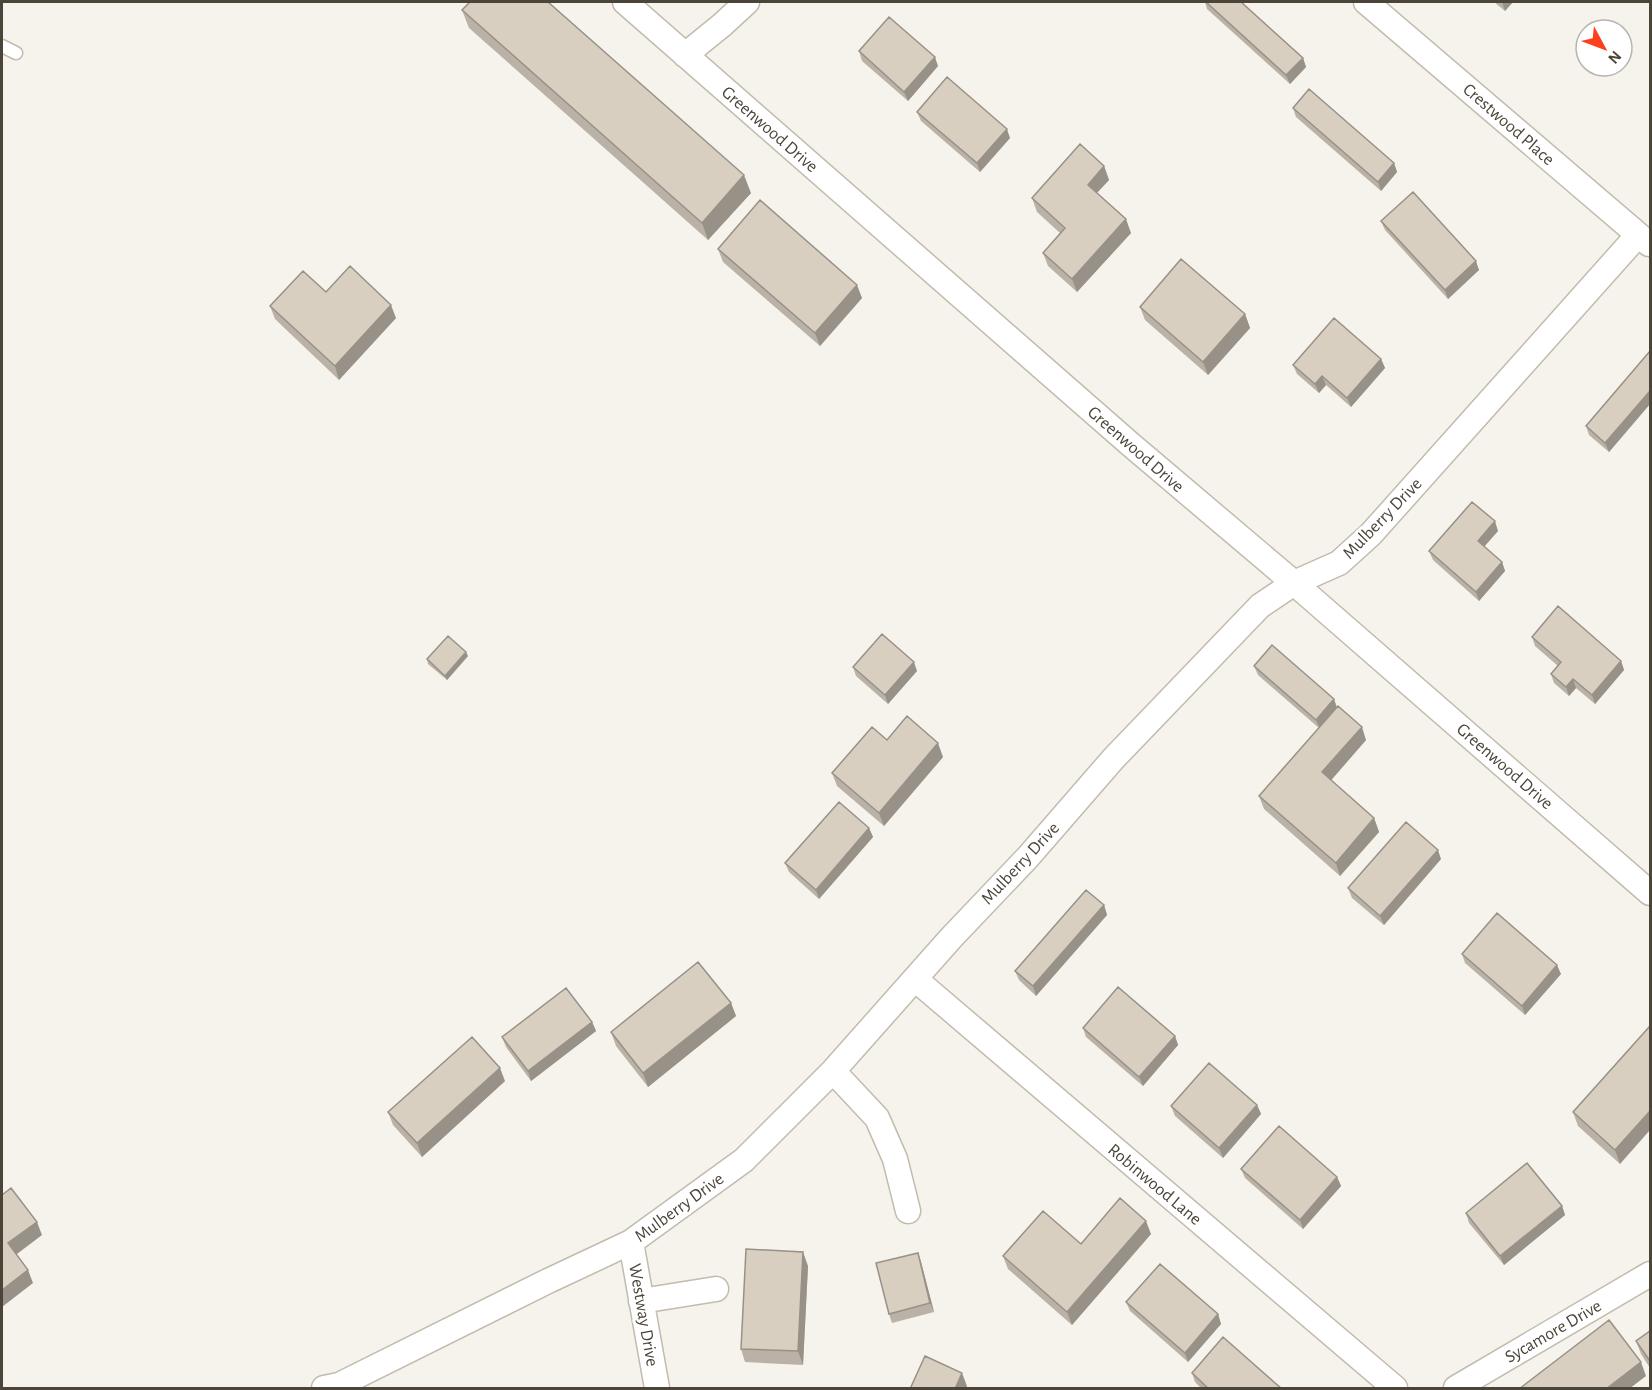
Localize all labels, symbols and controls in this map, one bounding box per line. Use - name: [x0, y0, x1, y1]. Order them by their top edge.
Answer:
- north arrow: [1574, 18, 1634, 78]
- text: N: [1605, 48, 1624, 67]
- street label: Crestwood Place: [1459, 80, 1558, 169]
- street label: Greenwood Drive: [718, 83, 821, 176]
- street label: Greenwood Drive: [1084, 403, 1187, 496]
- street label: Mulberry Drive: [1340, 475, 1426, 563]
- street label: Greenwood Drive: [1453, 720, 1556, 813]
- street label: Mulberry Drive: [978, 819, 1063, 908]
- street label: Robinwood Lane: [1104, 1141, 1204, 1229]
- street label: Mulberry Drive: [632, 1170, 727, 1246]
- street label: Westway Drive: [625, 1262, 661, 1368]
- street label: Sycamore Drive: [1502, 1297, 1605, 1367]

